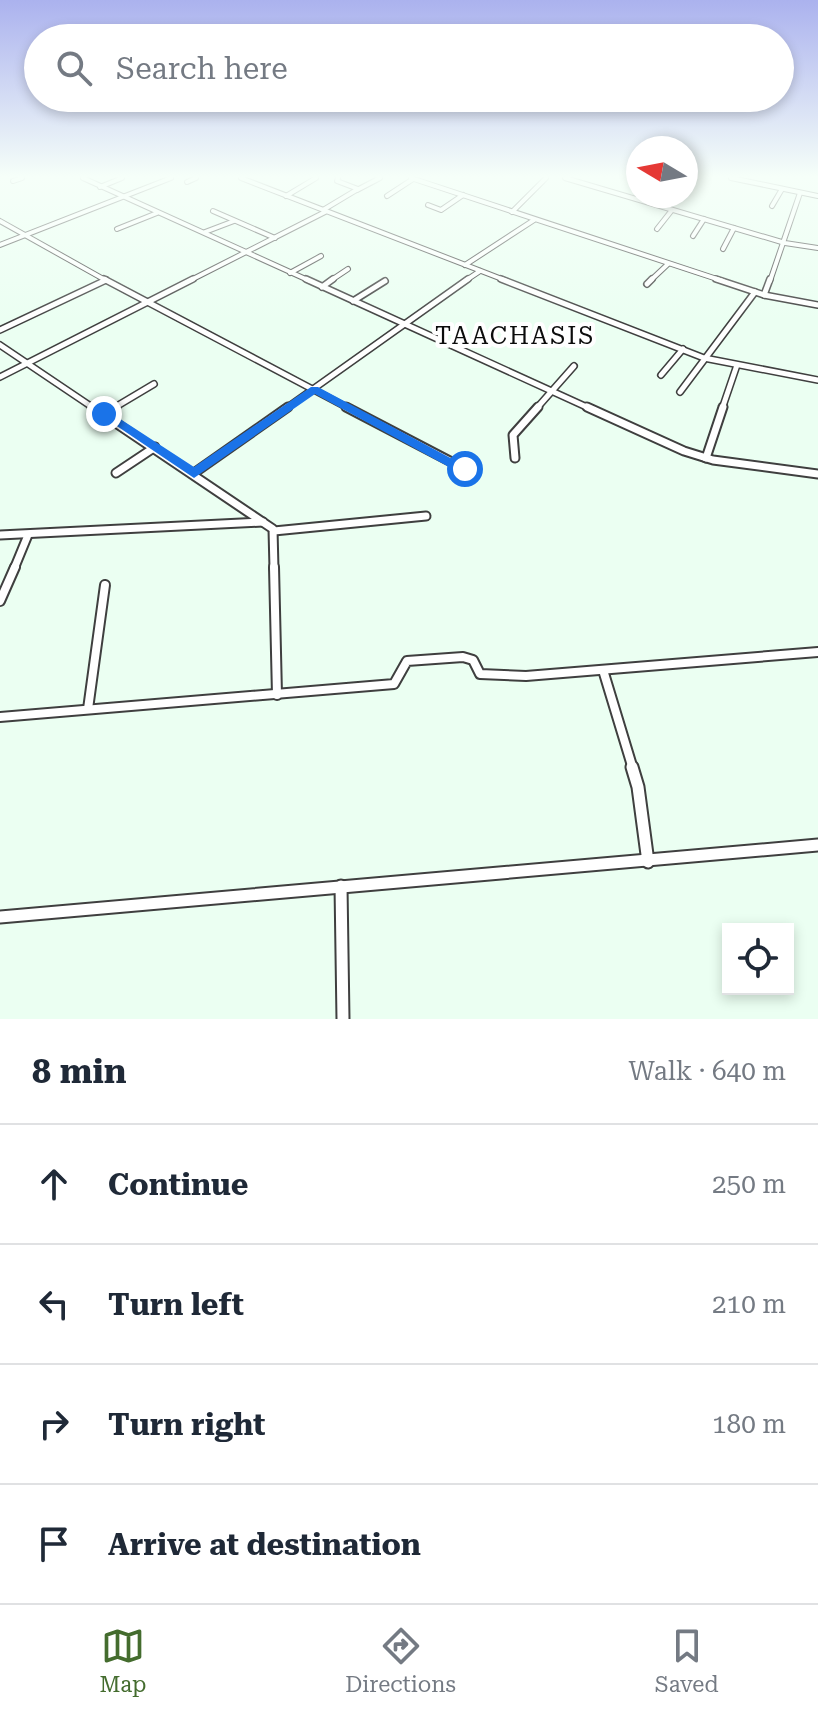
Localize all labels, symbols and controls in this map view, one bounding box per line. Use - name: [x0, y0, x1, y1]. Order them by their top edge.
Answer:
- search box: [24, 24, 794, 112]
- icon: search: [52, 46, 96, 90]
- text: Search here: [116, 51, 288, 86]
- north arrow: [626, 136, 698, 208]
- district label: TAACHASIS: [435, 322, 595, 350]
- route end: [86, 396, 122, 432]
- route start: [447, 451, 483, 487]
- map controls: [722, 923, 794, 995]
- button: locate: [722, 923, 794, 995]
- text: 8 min: [32, 1051, 127, 1091]
- text: Walk · 640 m: [628, 1056, 786, 1086]
- icon: ahead: [32, 1162, 76, 1206]
- text: Continue: [108, 1167, 248, 1202]
- text: 250 m: [712, 1169, 786, 1199]
- icon: left: [32, 1282, 76, 1326]
- text: Turn left: [108, 1287, 244, 1322]
- text: 210 m: [712, 1289, 786, 1319]
- icon: right: [32, 1402, 76, 1446]
- text: Turn right: [108, 1407, 265, 1442]
- text: 180 m: [712, 1409, 786, 1439]
- icon: arrive: [32, 1522, 76, 1566]
- text: Arrive at destination: [108, 1527, 421, 1562]
- tab: Map: [99, 1624, 146, 1697]
- tab: Directions: [345, 1624, 456, 1697]
- tab: Saved: [655, 1624, 719, 1697]

